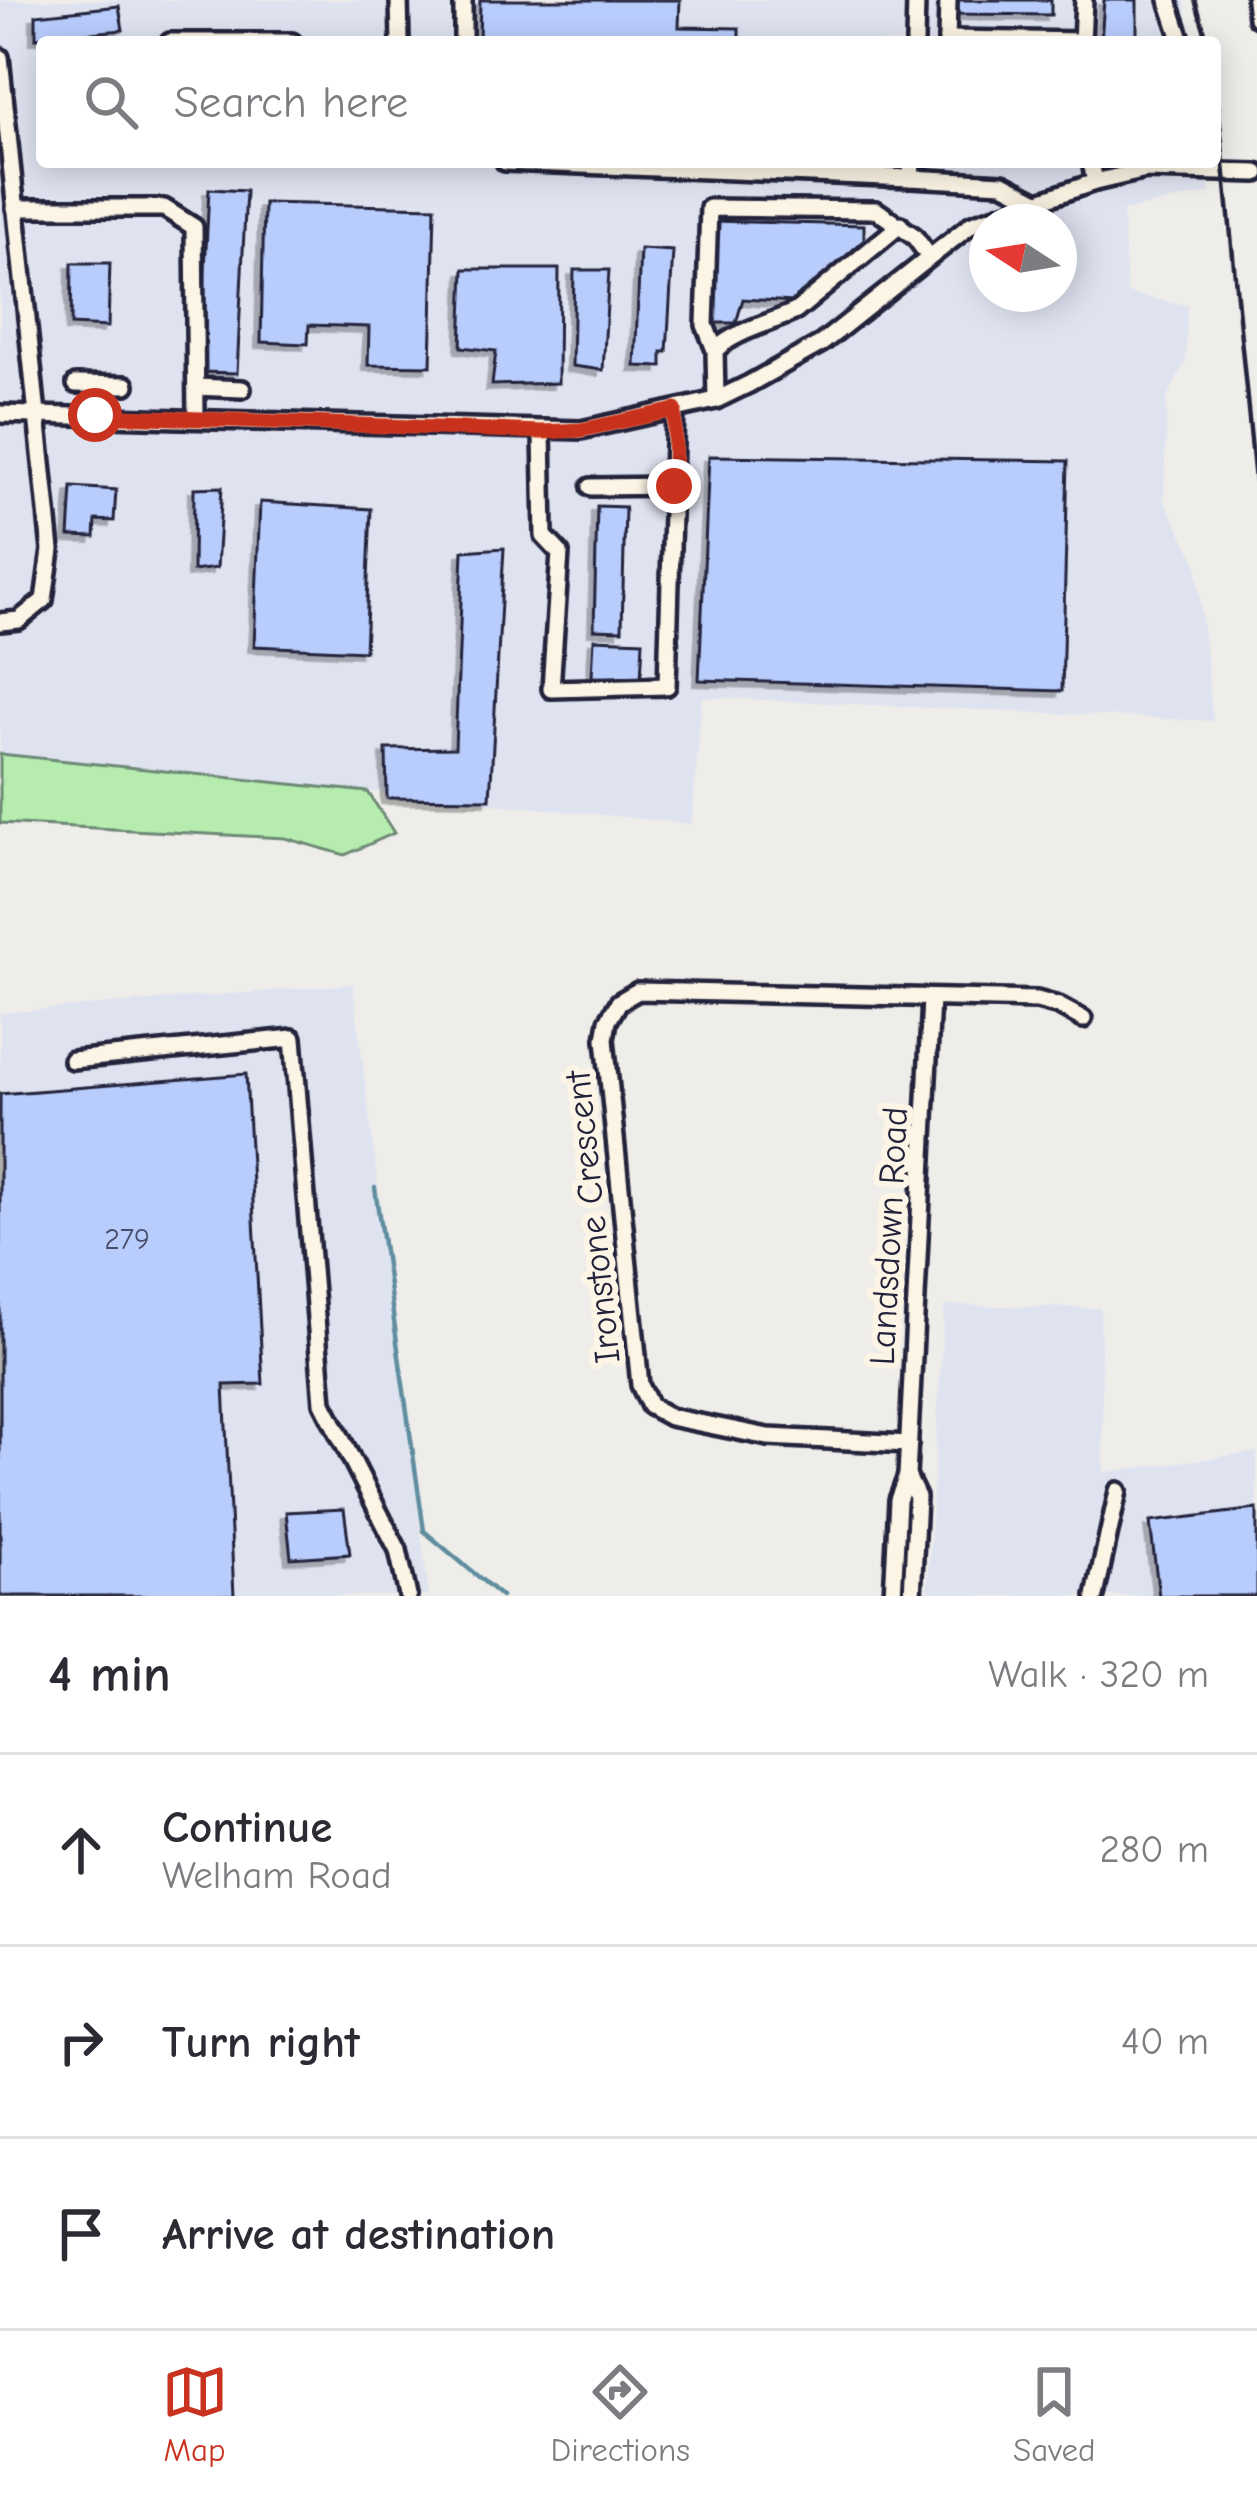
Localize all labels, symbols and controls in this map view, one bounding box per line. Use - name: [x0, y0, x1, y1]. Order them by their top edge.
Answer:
- search box: [36, 36, 1221, 168]
- icon: search: [78, 69, 144, 135]
- text: Search here: [174, 76, 408, 128]
- north arrow: [969, 204, 1077, 312]
- route start: [68, 388, 122, 442]
- route end: [647, 459, 701, 513]
- street label: Ironstone Crescent: [557, 1067, 629, 1365]
- street label: Landsdown Road: [862, 1106, 916, 1366]
- house number: 279: [104, 1222, 150, 1257]
- text: 4 min: [48, 1645, 171, 1704]
- text: Walk · 320 m: [988, 1652, 1209, 1697]
- text: Continue: [162, 1801, 332, 1853]
- icon: ahead: [48, 1817, 114, 1883]
- text: 280 m: [1099, 1827, 1209, 1872]
- text: Welham Road: [162, 1853, 392, 1898]
- icon: right: [48, 2009, 114, 2075]
- text: Turn right: [162, 2016, 360, 2068]
- text: 40 m: [1121, 2019, 1209, 2064]
- icon: arrive: [48, 2201, 114, 2267]
- text: Arrive at destination: [162, 2208, 555, 2260]
- tab: Map: [162, 2359, 228, 2469]
- tab: Directions: [551, 2359, 690, 2469]
- tab: Saved: [1013, 2359, 1095, 2469]

